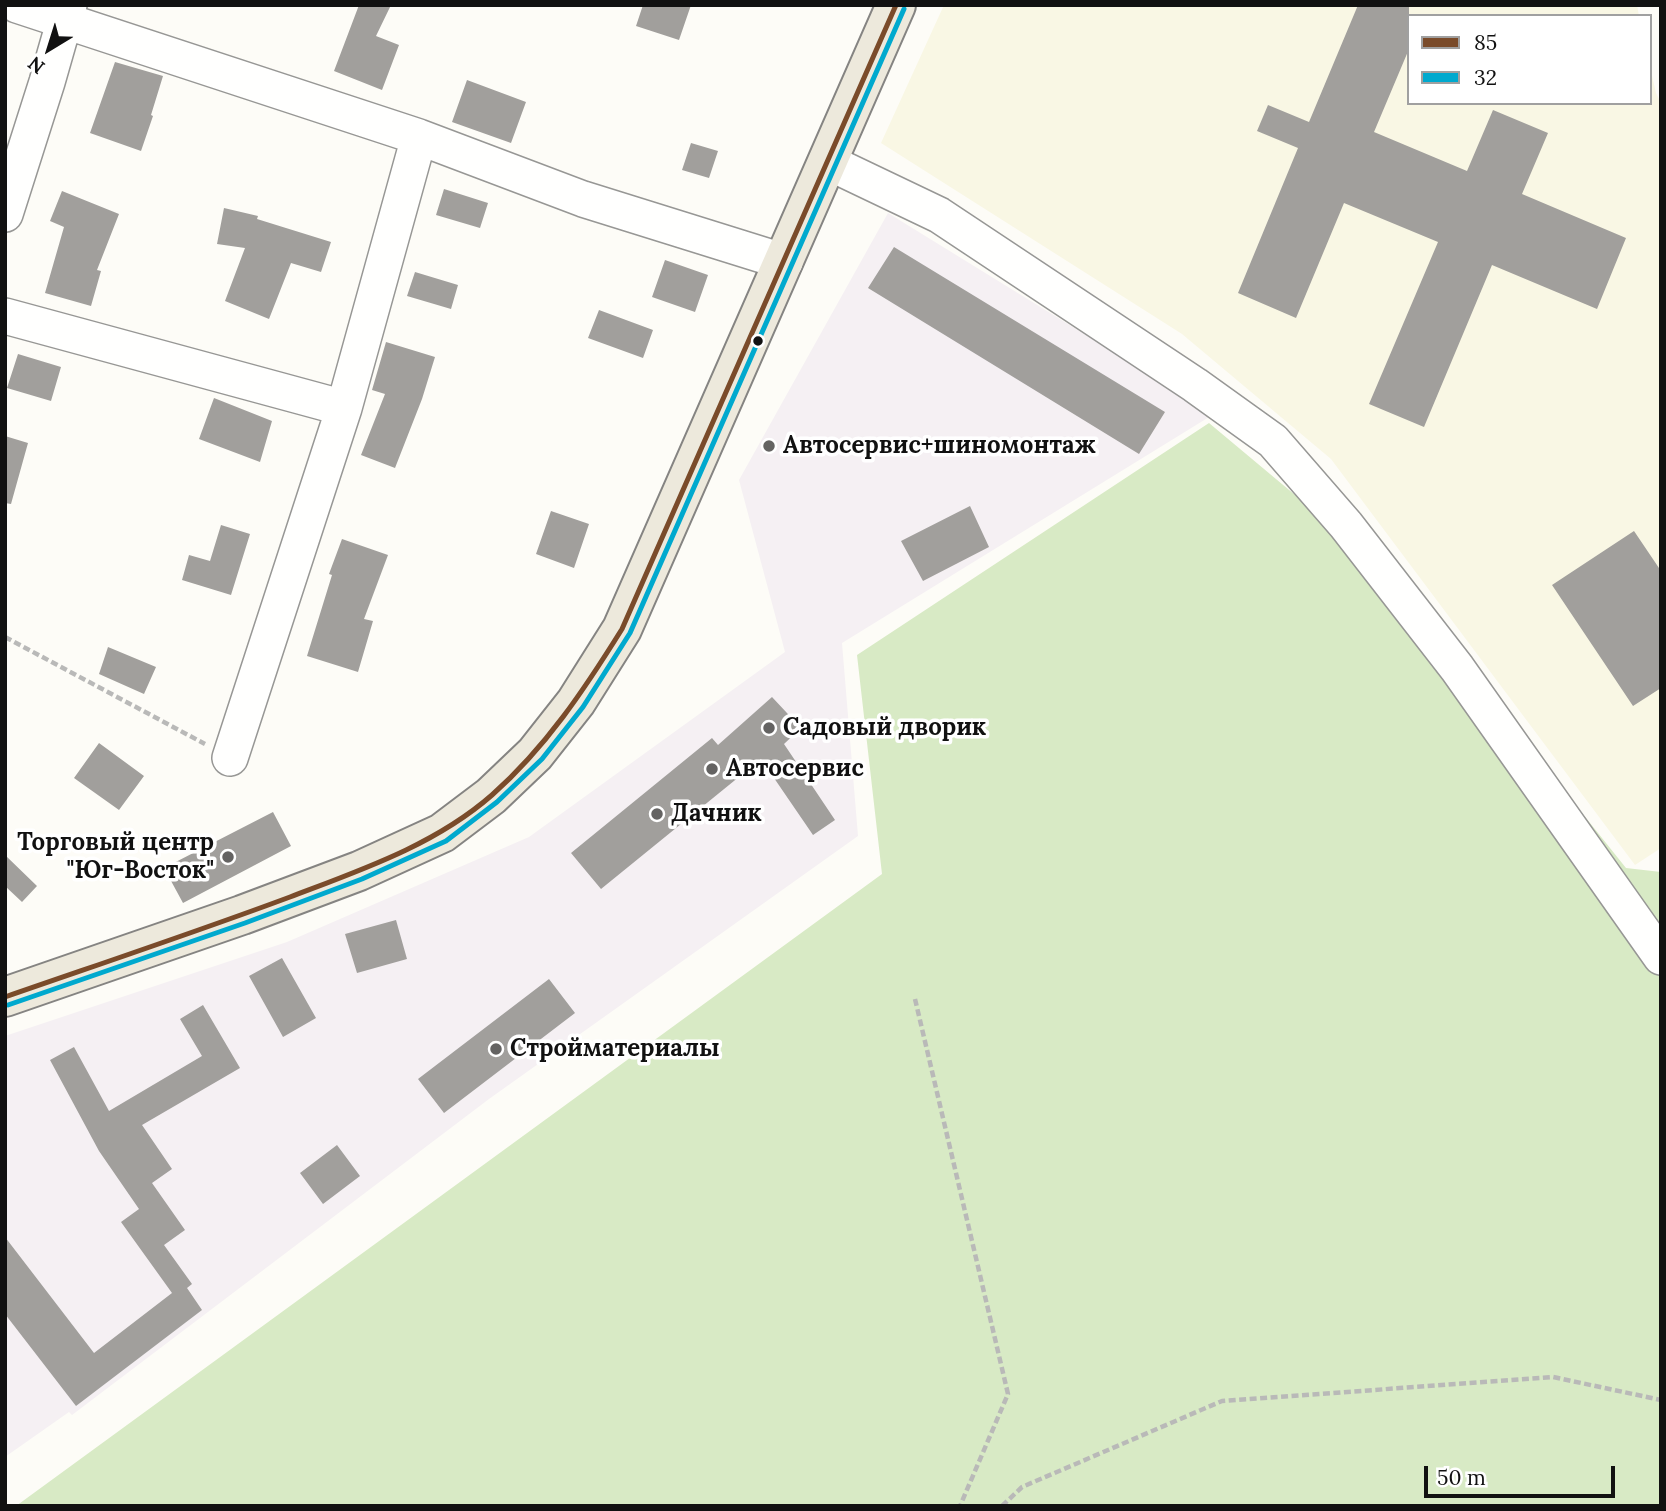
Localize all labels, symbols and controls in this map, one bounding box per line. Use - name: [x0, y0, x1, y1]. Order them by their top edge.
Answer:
- north arrow: [14, 14, 84, 84]
- legend: [1407, 14, 1652, 105]
- text: 85: [1474, 29, 1497, 56]
- text: N: [23, 52, 49, 80]
- text: 32: [1474, 64, 1497, 91]
- unlabelled marker: [751, 334, 765, 348]
- place label: Автосервис+шиномонтаж: [783, 432, 1096, 460]
- marker: Автосервис+шиномонтаж: [761, 438, 777, 454]
- place label: Садовый дворик: [783, 714, 986, 742]
- marker: Садовый дворик: [761, 720, 777, 736]
- place label: Автосервис: [726, 755, 864, 783]
- marker: Автосервис: [704, 761, 720, 777]
- place label: Дачник: [671, 800, 762, 828]
- marker: Дачник: [649, 806, 665, 822]
- place label: Торговый центр "Юг-Восток": [17, 829, 214, 885]
- marker: Торговый центр "Юг-Восток": [220, 849, 236, 865]
- place label: Стройматериалы: [510, 1035, 720, 1063]
- marker: Стройматериалы: [488, 1041, 504, 1057]
- scale bar: [1428, 1452, 1619, 1496]
- text: 50 m: [1437, 1464, 1486, 1491]

